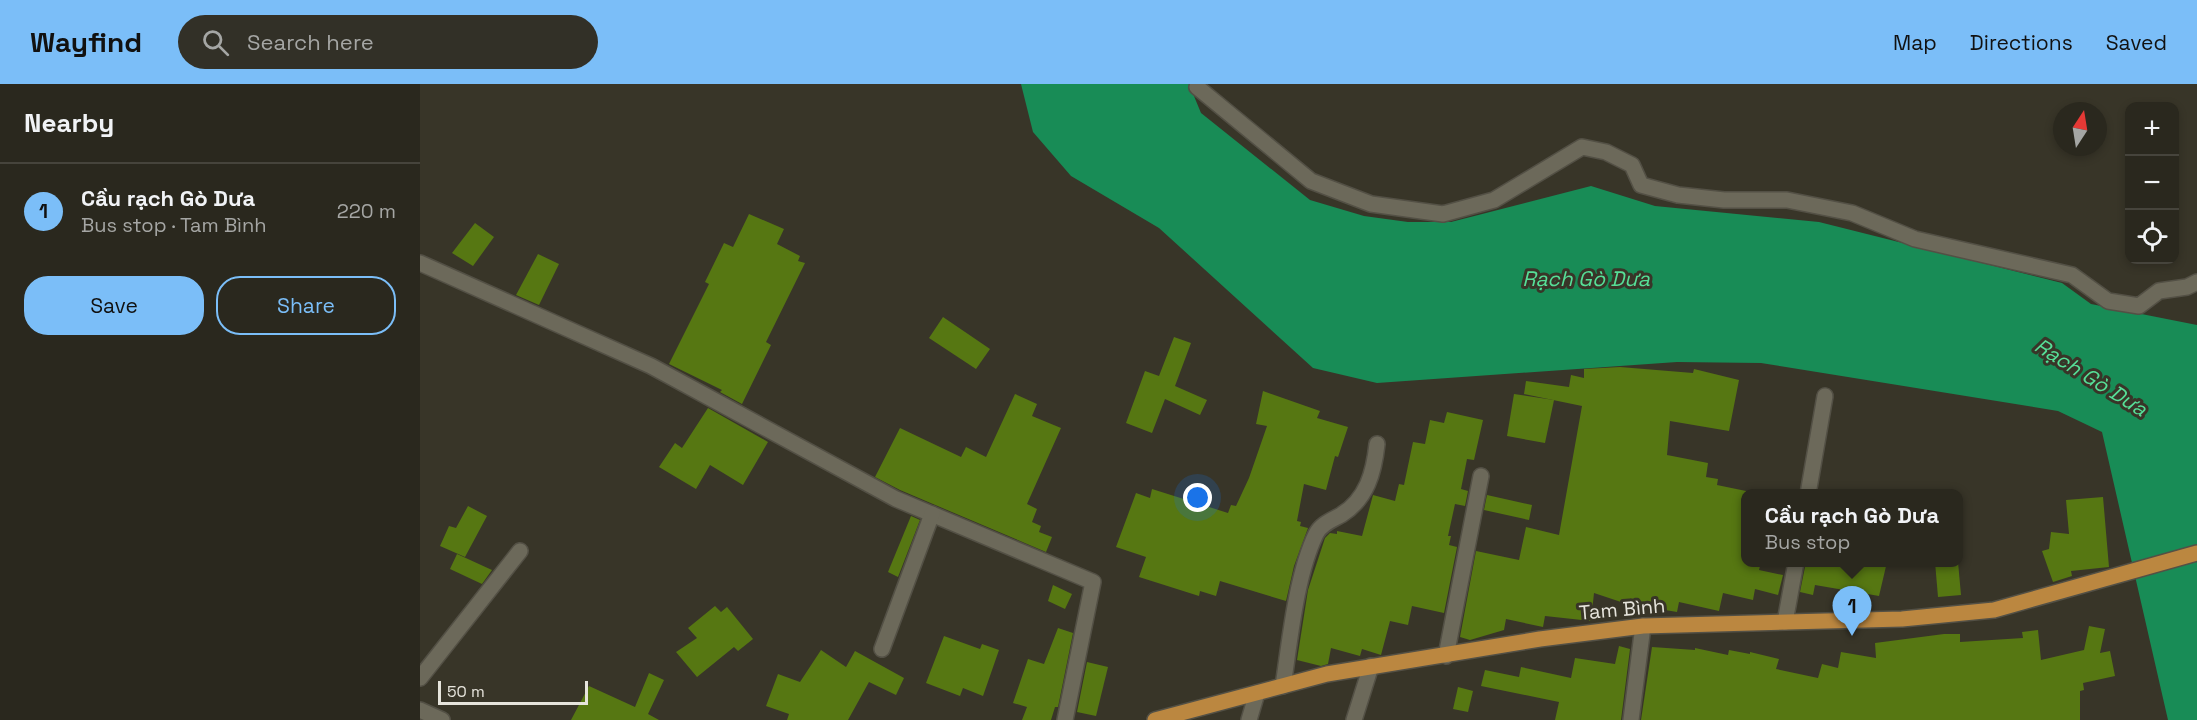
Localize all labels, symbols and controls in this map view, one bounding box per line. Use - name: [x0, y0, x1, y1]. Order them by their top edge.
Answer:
- search box: [178, 15, 598, 69]
- text: Wayfind: [30, 24, 142, 60]
- icon: search: [199, 26, 232, 59]
- text: Search here: [247, 28, 374, 56]
- text: Map: [1893, 29, 1937, 56]
- text: Directions: [1970, 29, 2073, 56]
- text: Saved: [2106, 29, 2167, 56]
- north arrow: [2053, 102, 2107, 156]
- map controls: [2125, 102, 2179, 264]
- button: +: [2125, 102, 2179, 156]
- text: Nearby: [24, 106, 114, 140]
- button: −: [2125, 156, 2179, 210]
- text: Cầu rạch Gò Dưa: [81, 184, 255, 212]
- text: 1: [39, 198, 48, 224]
- text: 220 m: [337, 198, 396, 224]
- button: locate: [2125, 210, 2179, 264]
- text: Bus stop · Tam Bình: [81, 212, 267, 238]
- water label: Rạch Gò Dưa: [1522, 265, 1651, 292]
- button: Save: [24, 276, 204, 335]
- button: Share: [216, 276, 396, 335]
- water label: Rạch Gò Dưa: [2030, 332, 2153, 423]
- your location: [1183, 483, 1212, 512]
- popup: [1741, 489, 1963, 567]
- text: Cầu rạch Gò Dưa: [1765, 501, 1939, 529]
- text: Bus stop: [1765, 529, 1850, 555]
- pin: 1: [1832, 586, 1872, 636]
- street label: Tam Bình: [1578, 592, 1666, 626]
- scale bar: [438, 678, 588, 706]
- text: 50 m: [447, 681, 485, 702]

